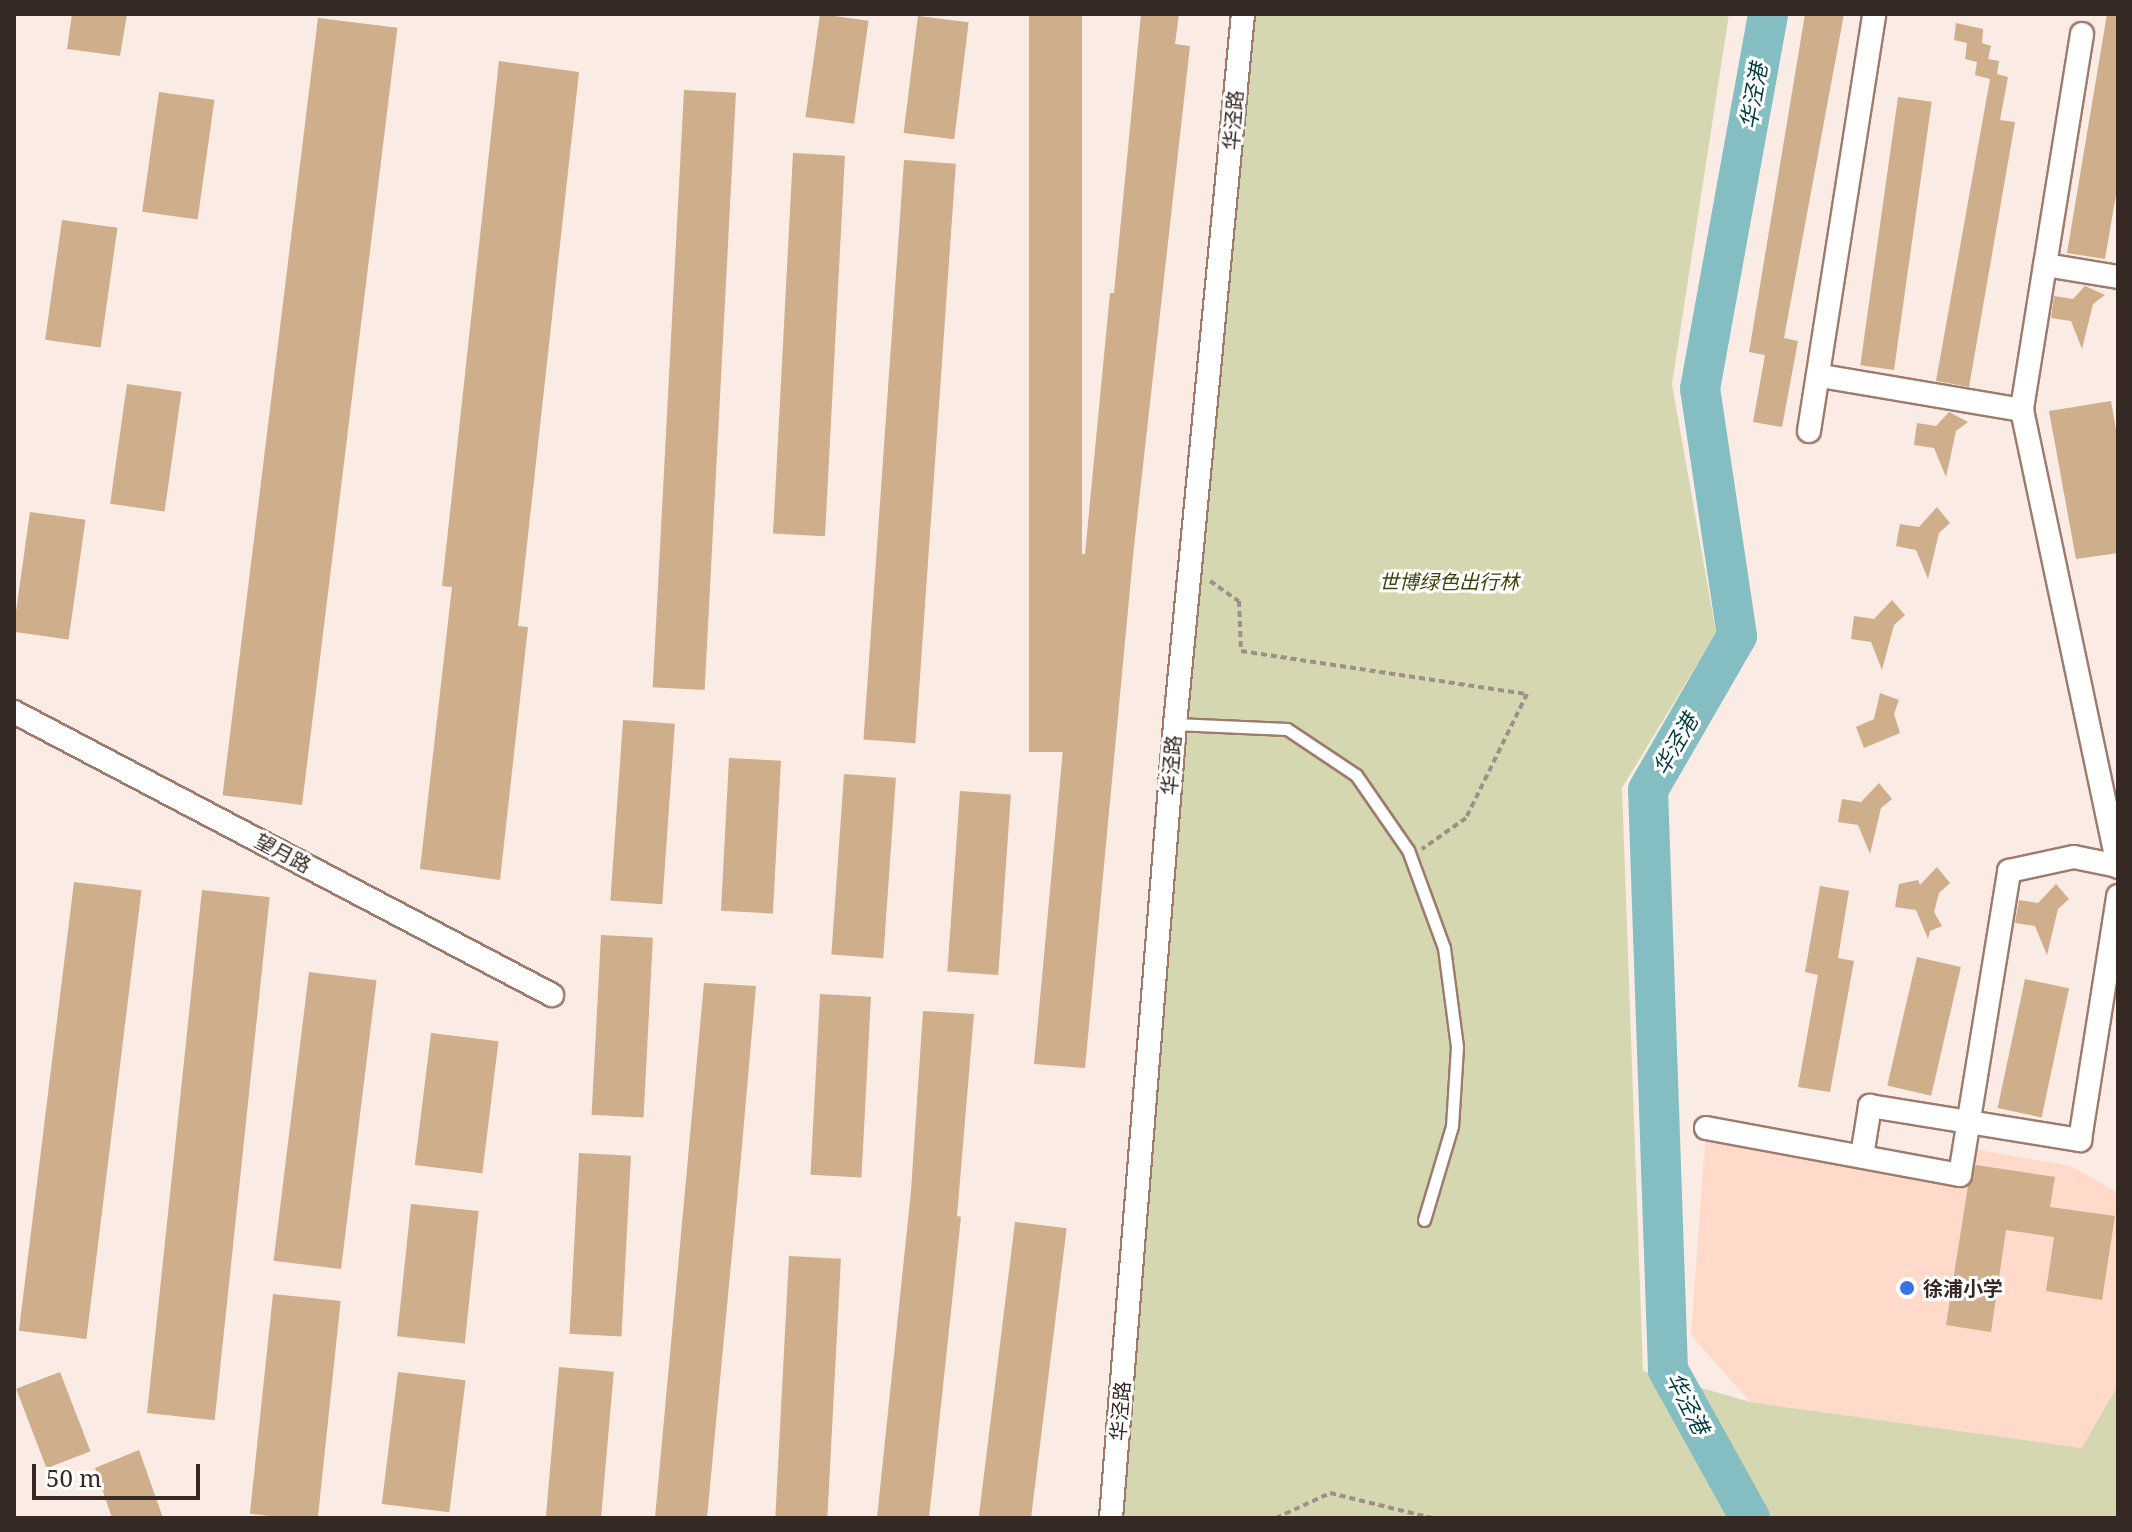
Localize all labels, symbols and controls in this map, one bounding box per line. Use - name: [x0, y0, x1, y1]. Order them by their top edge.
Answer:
- water label: 华泾港: [1734, 61, 1772, 131]
- street label: 华泾路: [1218, 89, 1248, 151]
- park label: 世博绿色出行林: [1379, 569, 1519, 593]
- water label: 华泾港: [1647, 709, 1703, 779]
- street label: 华泾路: [1156, 734, 1186, 796]
- street label: 望月路: [251, 828, 315, 878]
- place label: 徐浦小学: [1923, 1276, 2003, 1300]
- marker: 徐浦小学: [1898, 1279, 1916, 1297]
- water label: 华泾港: [1661, 1368, 1715, 1438]
- street label: 华泾路: [1105, 1380, 1135, 1442]
- scale bar: [36, 1448, 204, 1498]
- text: 50 m: [46, 1461, 102, 1494]

